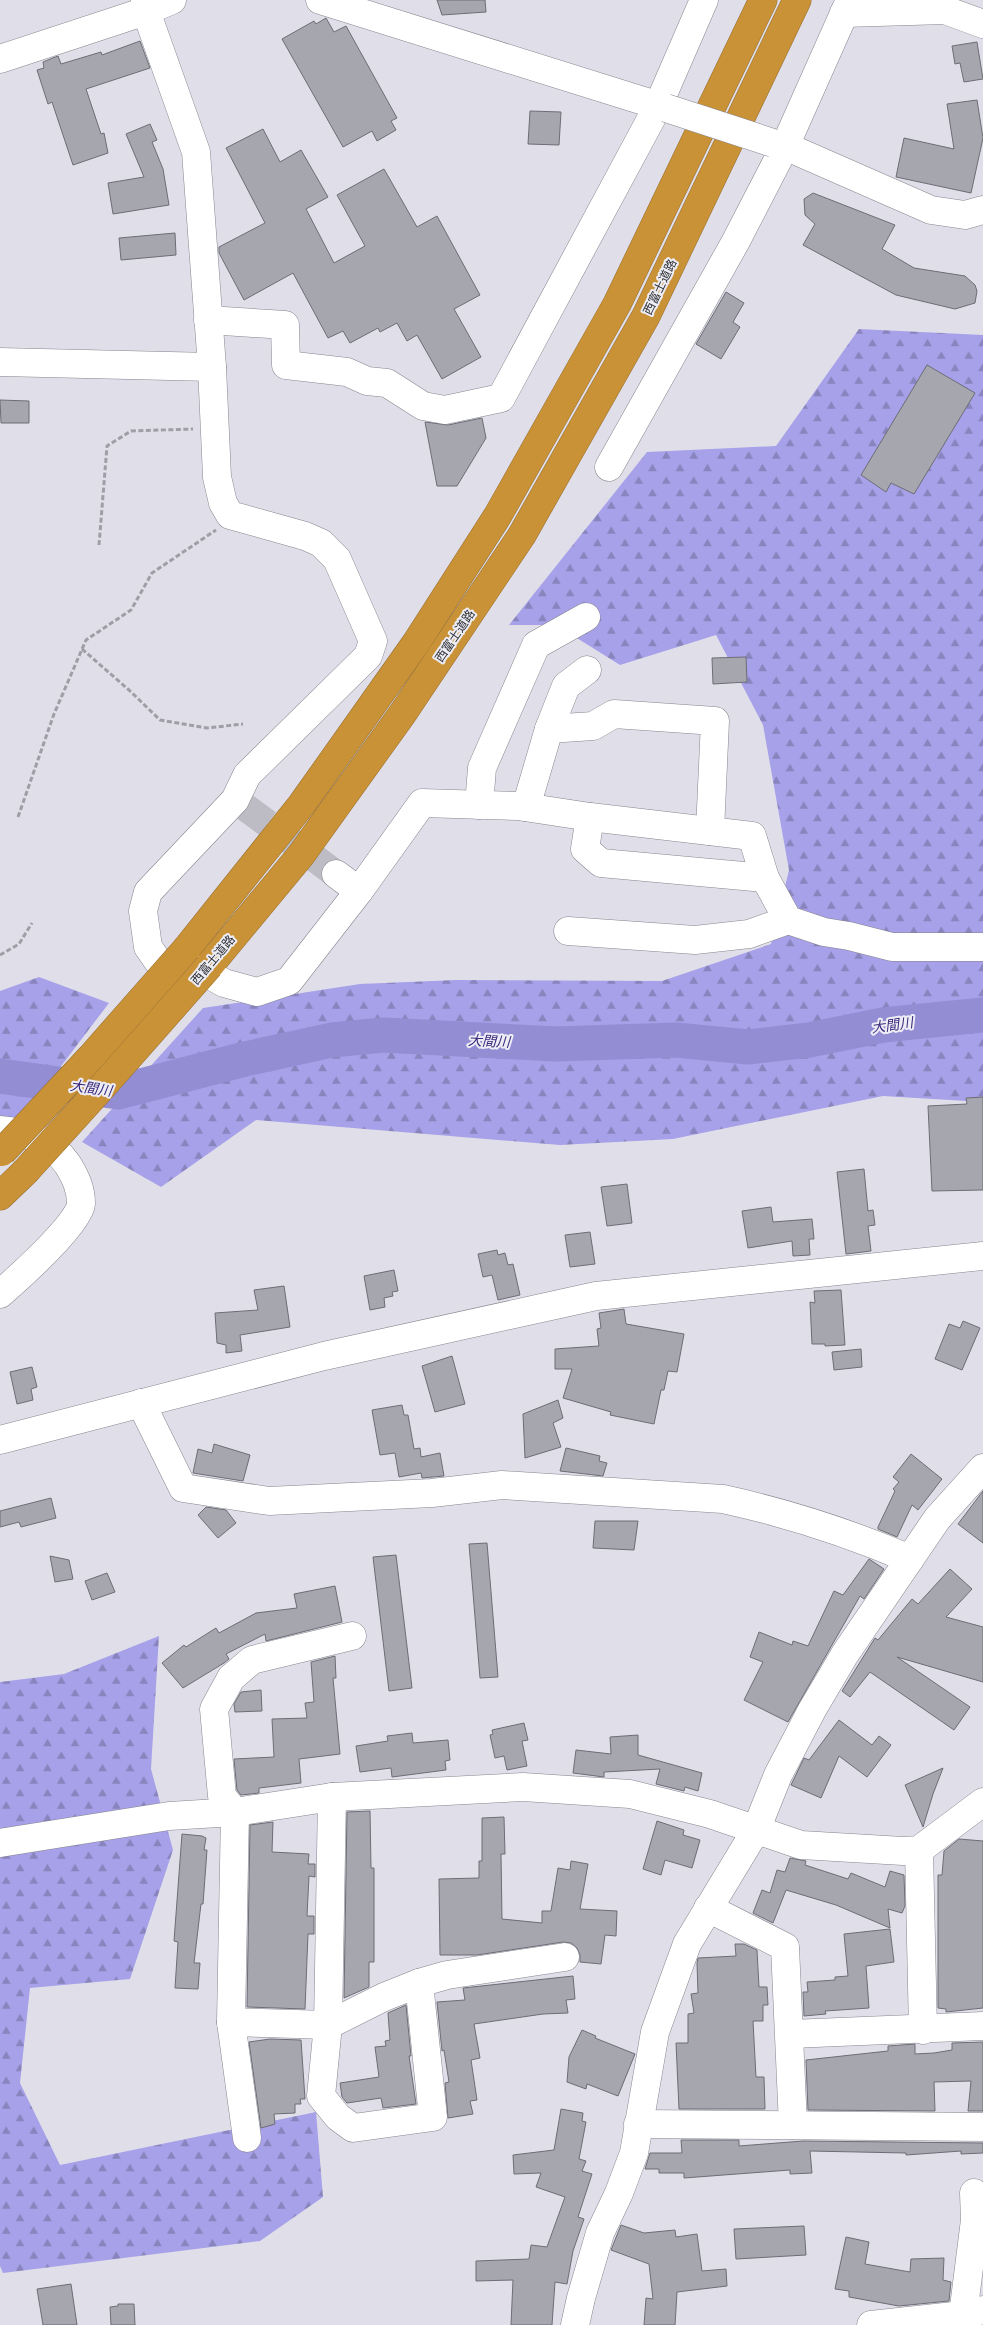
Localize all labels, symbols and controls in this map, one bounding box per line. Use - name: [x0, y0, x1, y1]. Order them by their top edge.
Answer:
- street label: 西富士道路: [640, 257, 679, 317]
- street label: 西富士道路: [432, 607, 478, 665]
- street label: 西富士道路: [188, 932, 238, 987]
- water label: 大間川: [870, 1013, 916, 1037]
- water label: 大間川: [468, 1031, 512, 1051]
- water label: 大間川: [69, 1076, 115, 1100]

